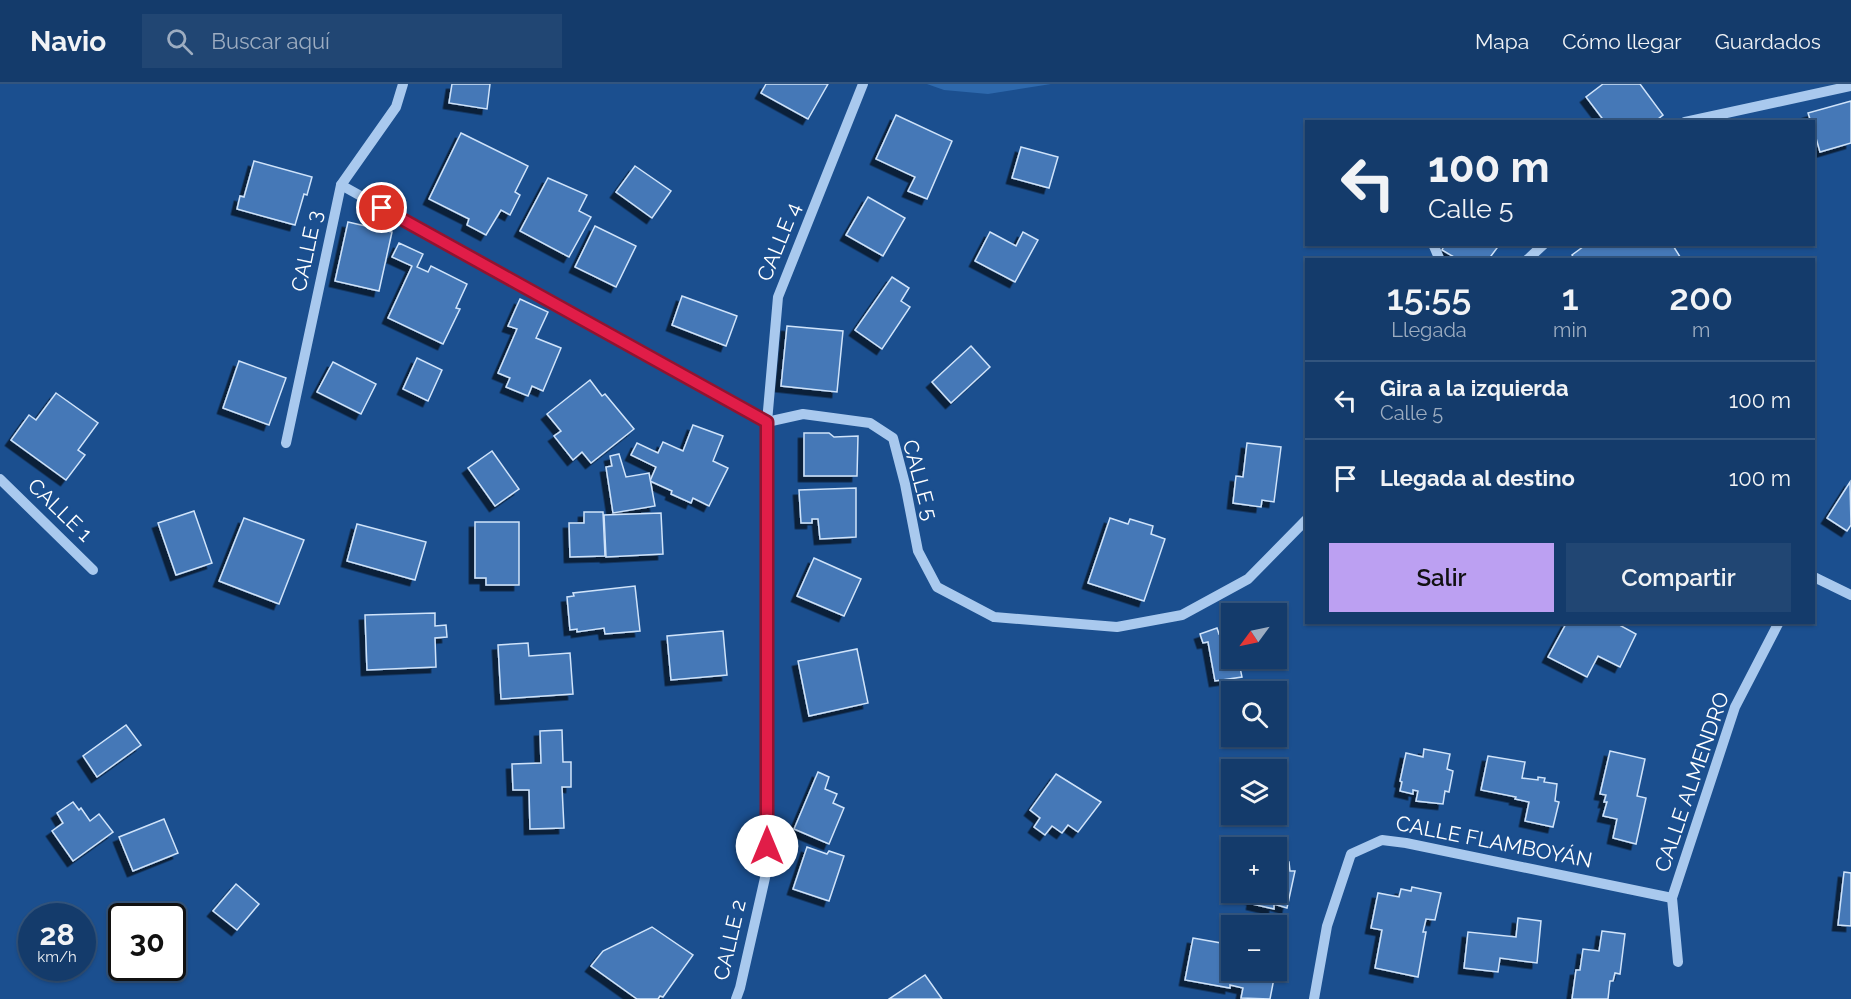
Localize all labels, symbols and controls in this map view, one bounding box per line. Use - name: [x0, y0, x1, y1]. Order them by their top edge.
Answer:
- search box: [142, 14, 562, 68]
- text: Navio: [30, 25, 106, 58]
- icon: search: [163, 25, 196, 58]
- text: Buscar aquí: [211, 28, 330, 54]
- text: Mapa: [1475, 29, 1529, 54]
- text: Cómo llegar: [1562, 29, 1682, 54]
- text: Guardados: [1715, 29, 1821, 54]
- text: 100 m: [1428, 143, 1550, 192]
- icon: left: [1329, 144, 1407, 222]
- pin: [356, 182, 407, 233]
- icon: arrive: [365, 191, 398, 224]
- text: Calle 5: [1428, 193, 1513, 224]
- street label: CALLE 4: [751, 199, 806, 285]
- street label: CALLE 3: [286, 208, 327, 294]
- text: 15:55: [1387, 276, 1471, 318]
- text: 1: [1562, 276, 1579, 318]
- text: 200: [1669, 276, 1733, 318]
- text: Llegada: [1391, 318, 1467, 342]
- text: min: [1553, 318, 1587, 342]
- text: m: [1692, 318, 1710, 342]
- text: Gira a la izquierda: [1380, 375, 1569, 401]
- icon: left: [1329, 384, 1362, 417]
- text: 100 m: [1729, 387, 1791, 413]
- text: Calle 5: [1380, 401, 1443, 425]
- street label: CALLE 5: [898, 437, 943, 523]
- icon: arrive: [1329, 462, 1362, 495]
- text: Llegada al destino: [1380, 465, 1575, 491]
- text: 100 m: [1729, 465, 1791, 491]
- street label: CALLE 1: [23, 473, 98, 546]
- button: Salir: [1329, 543, 1554, 612]
- button: Compartir: [1566, 543, 1791, 612]
- north arrow: [1221, 603, 1287, 669]
- map controls: [1221, 603, 1287, 981]
- button: search: [1221, 681, 1287, 747]
- street label: CALLE ALMENDRO: [1649, 689, 1734, 875]
- button: layers: [1221, 759, 1287, 825]
- street label: CALLE FLAMBOYÁN: [1394, 810, 1594, 873]
- position arrow: [735, 814, 799, 878]
- button: +: [1221, 837, 1287, 903]
- street label: CALLE 2: [708, 897, 751, 983]
- speed limit sign: 30: [108, 903, 186, 981]
- button: −: [1221, 915, 1287, 981]
- text: 28: [39, 917, 75, 952]
- text: km/h: [37, 948, 77, 966]

